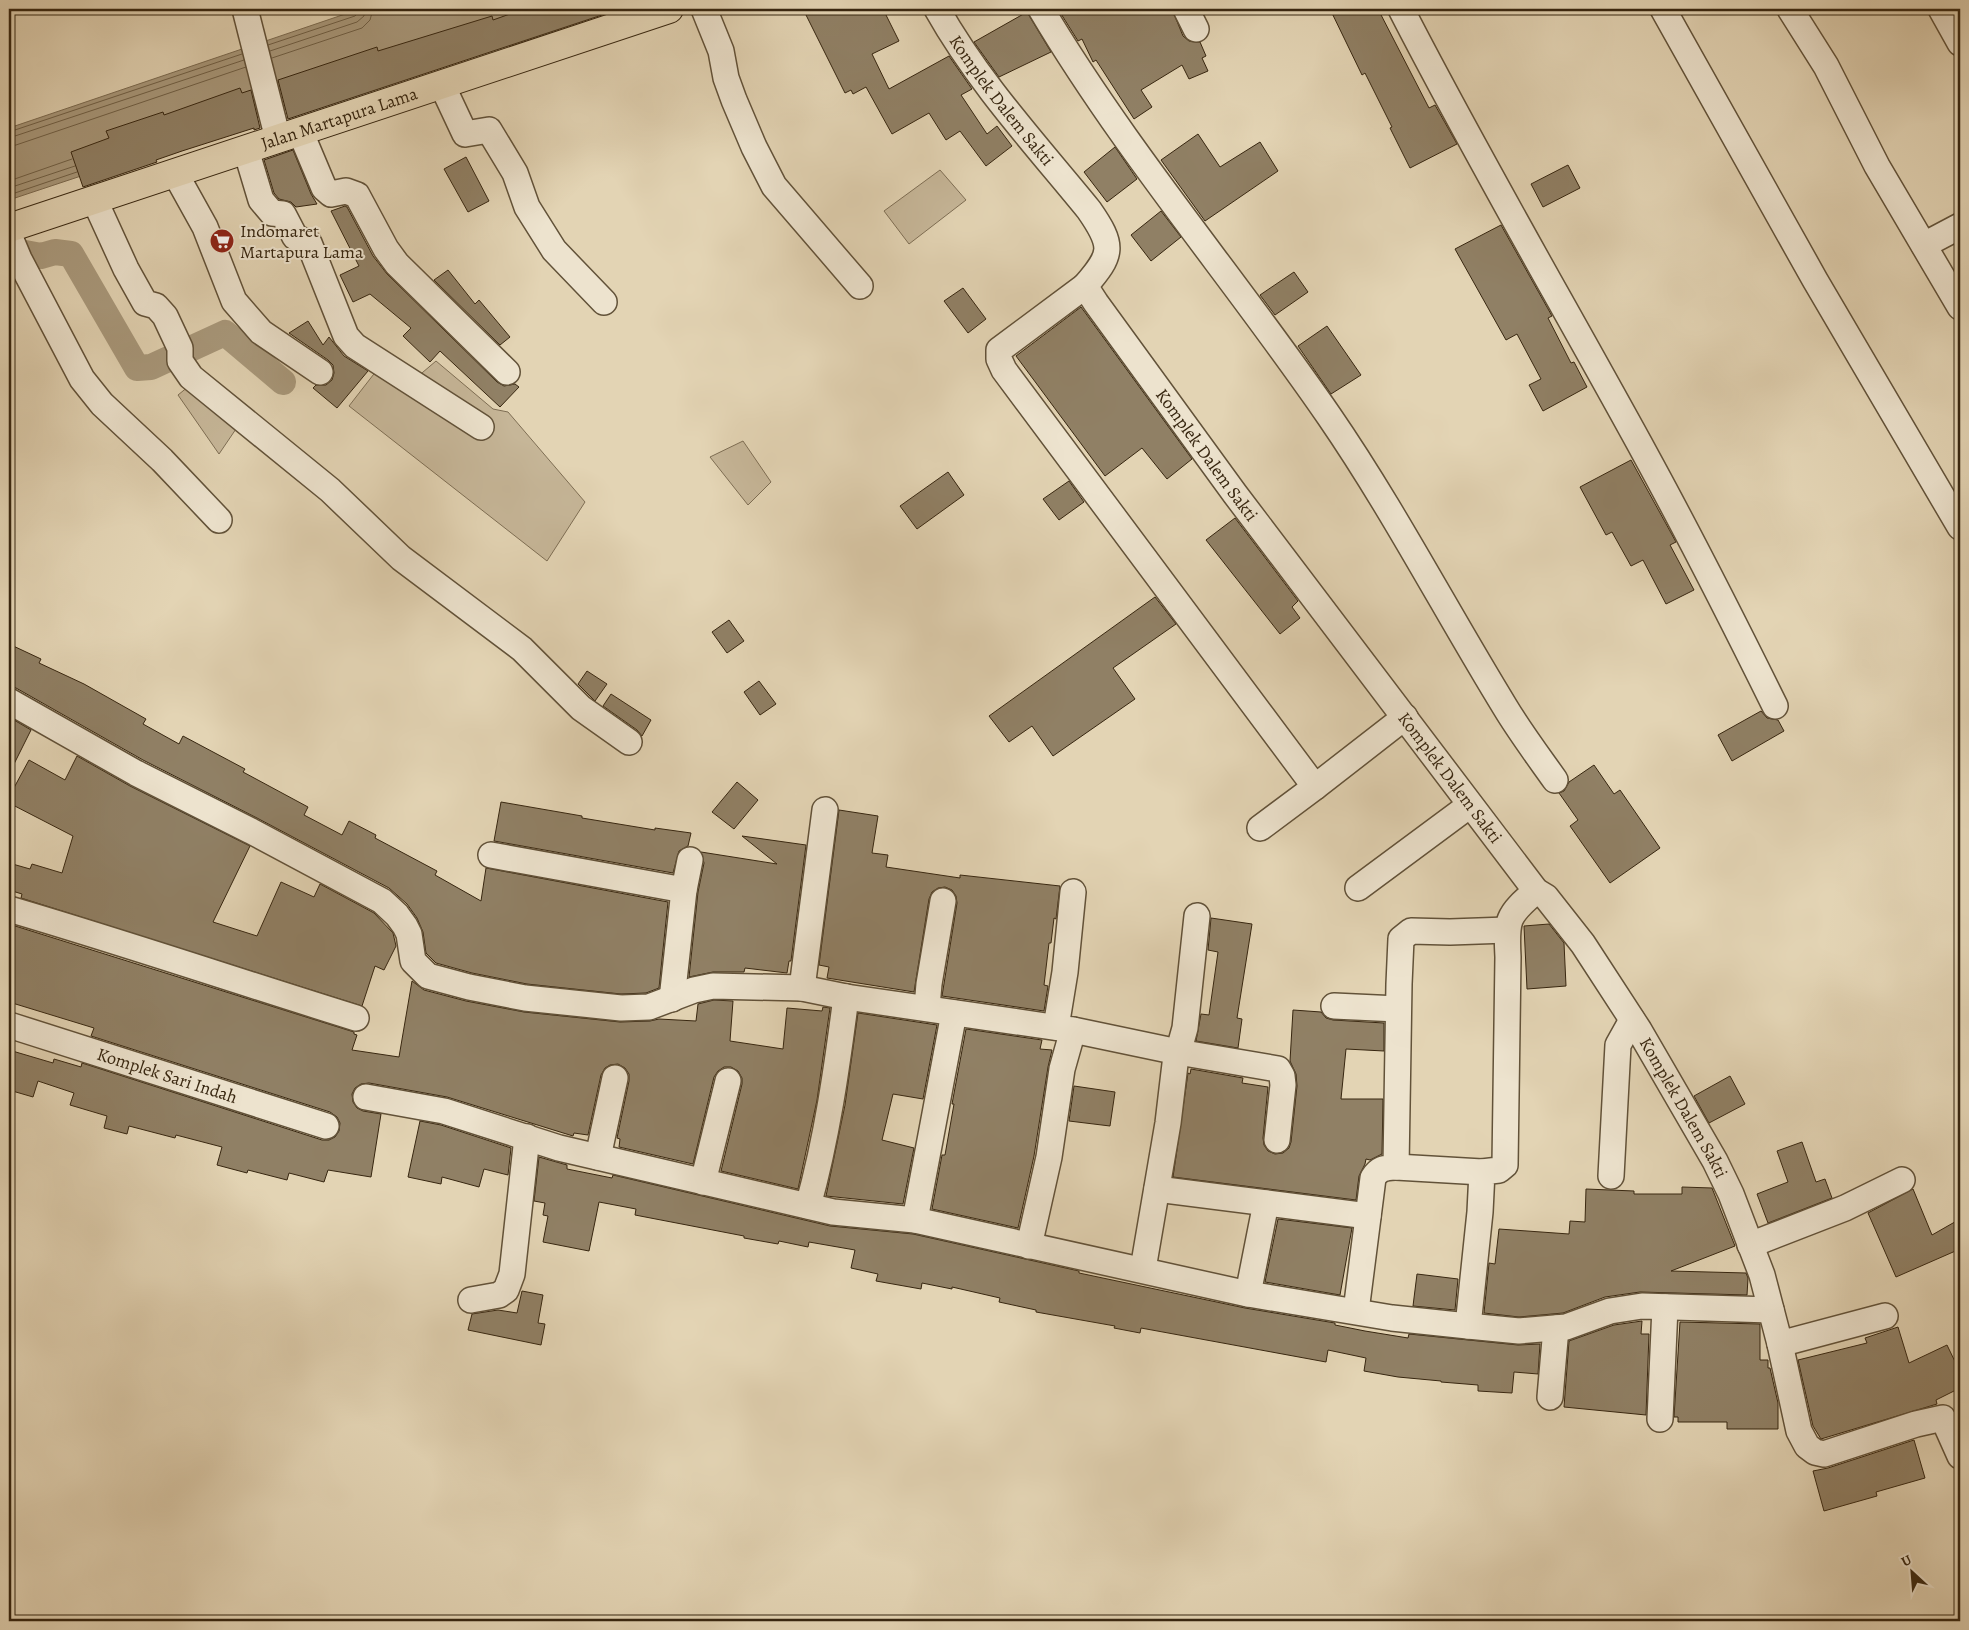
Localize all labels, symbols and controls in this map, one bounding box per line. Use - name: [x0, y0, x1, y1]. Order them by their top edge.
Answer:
- street label: Komplek Dalem Sakti: [944, 30, 1059, 171]
- street label: Jalan Martapura Lama: [258, 81, 421, 156]
- place label: Indomaret Martapura Lama: [240, 219, 364, 264]
- supermarket icon: Indomaret Martapura Lama: [209, 228, 235, 254]
- street label: Komplek Dalem Sakti: [1150, 384, 1264, 526]
- street label: Komplek Dalem Sakti: [1392, 707, 1508, 848]
- street label: Komplek Dalem Sakti: [1634, 1033, 1733, 1182]
- street label: Komplek Sari Indah: [94, 1042, 241, 1109]
- north arrow: [1886, 1548, 1936, 1598]
- text: U: [1898, 1550, 1915, 1571]

